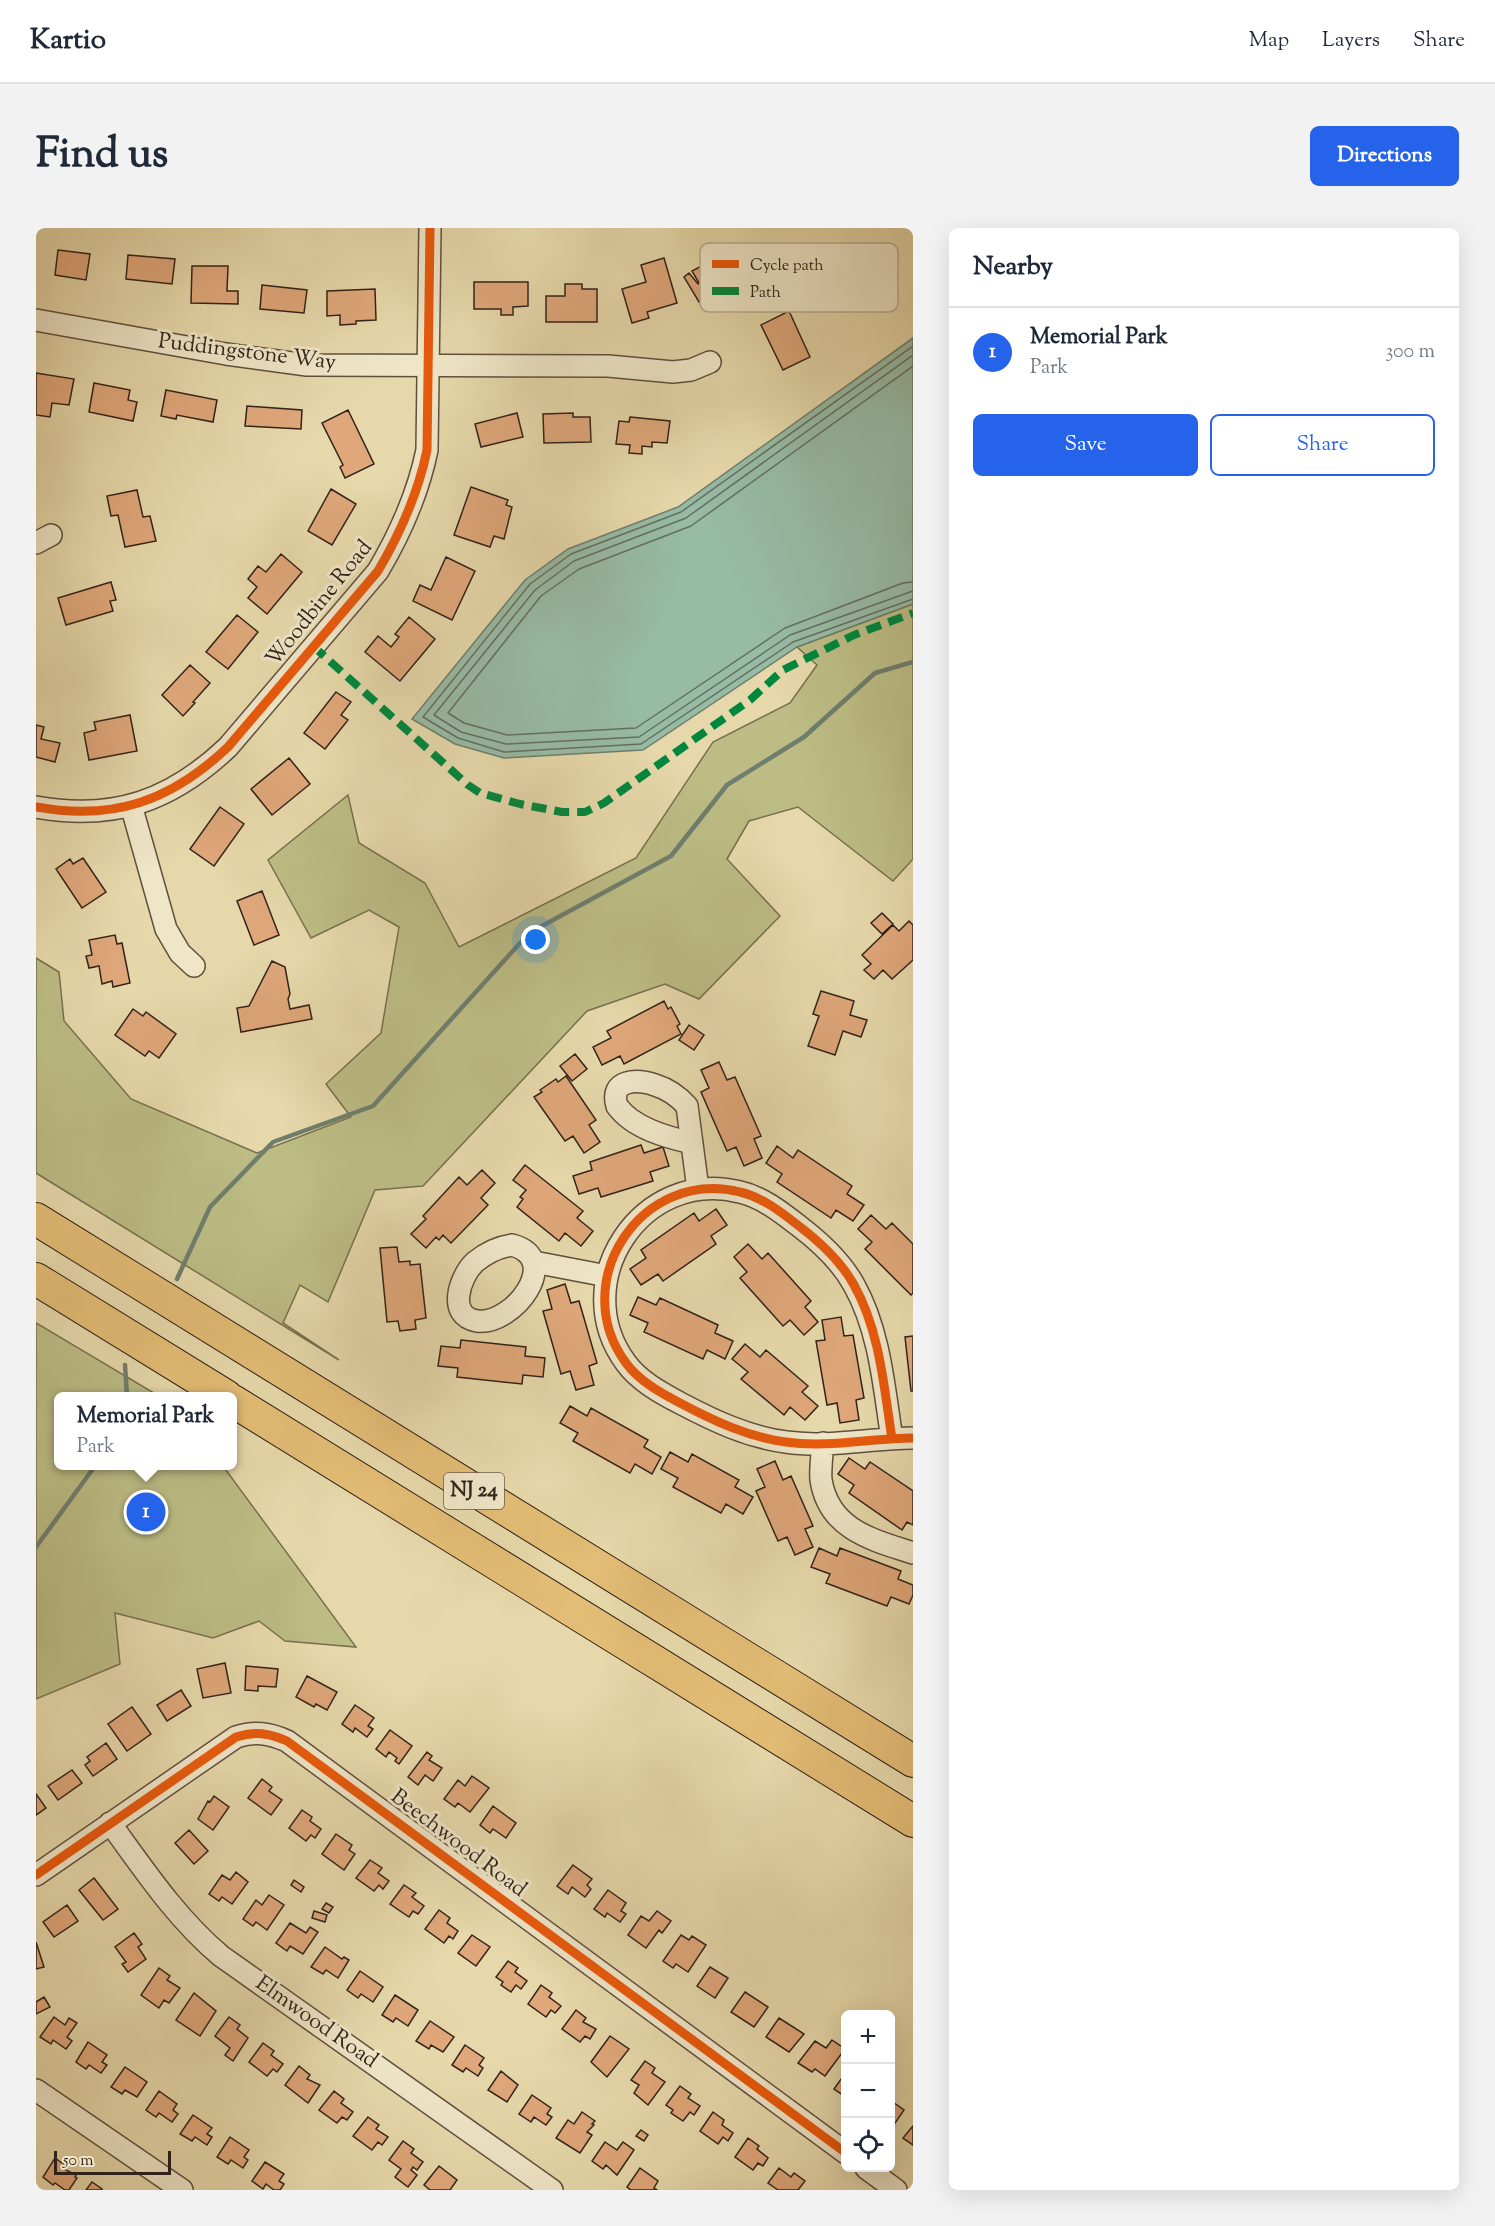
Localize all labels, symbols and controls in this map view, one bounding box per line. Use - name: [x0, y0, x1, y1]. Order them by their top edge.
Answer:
- text: Kartio: [30, 21, 106, 61]
- text: Map: [1249, 26, 1289, 56]
- text: Layers: [1322, 26, 1380, 56]
- text: Share: [1413, 26, 1465, 56]
- text: Find us: [36, 126, 168, 186]
- button: Directions: [1310, 126, 1459, 186]
- legend: [700, 243, 898, 312]
- text: Nearby: [973, 249, 1053, 286]
- text: Cycle path: [750, 255, 824, 278]
- text: Path: [750, 282, 781, 305]
- text: Memorial Park: [1030, 322, 1168, 354]
- street label: Puddingstone Way: [156, 326, 338, 380]
- text: 1: [989, 338, 996, 367]
- text: 300 m: [1385, 338, 1435, 367]
- text: Park: [1030, 354, 1068, 383]
- button: Save: [973, 414, 1198, 476]
- button: Share: [1210, 414, 1435, 476]
- street label: Woodbine Road: [259, 534, 381, 674]
- your location: [521, 925, 550, 954]
- popup: [54, 1392, 237, 1470]
- text: Memorial Park: [77, 1401, 214, 1433]
- text: Park: [77, 1433, 115, 1462]
- road number: NJ 24: [444, 1473, 504, 1509]
- pin: 1: [126, 1490, 166, 1534]
- street label: Beechwood Road: [383, 1782, 533, 1906]
- street label: Elmwood Road: [248, 1969, 384, 2077]
- map controls: [841, 2010, 895, 2172]
- button: +: [841, 2010, 895, 2064]
- button: −: [841, 2064, 895, 2118]
- button: locate: [841, 2118, 895, 2172]
- scale bar: [54, 2148, 171, 2176]
- text: 50 m: [63, 2150, 94, 2173]

